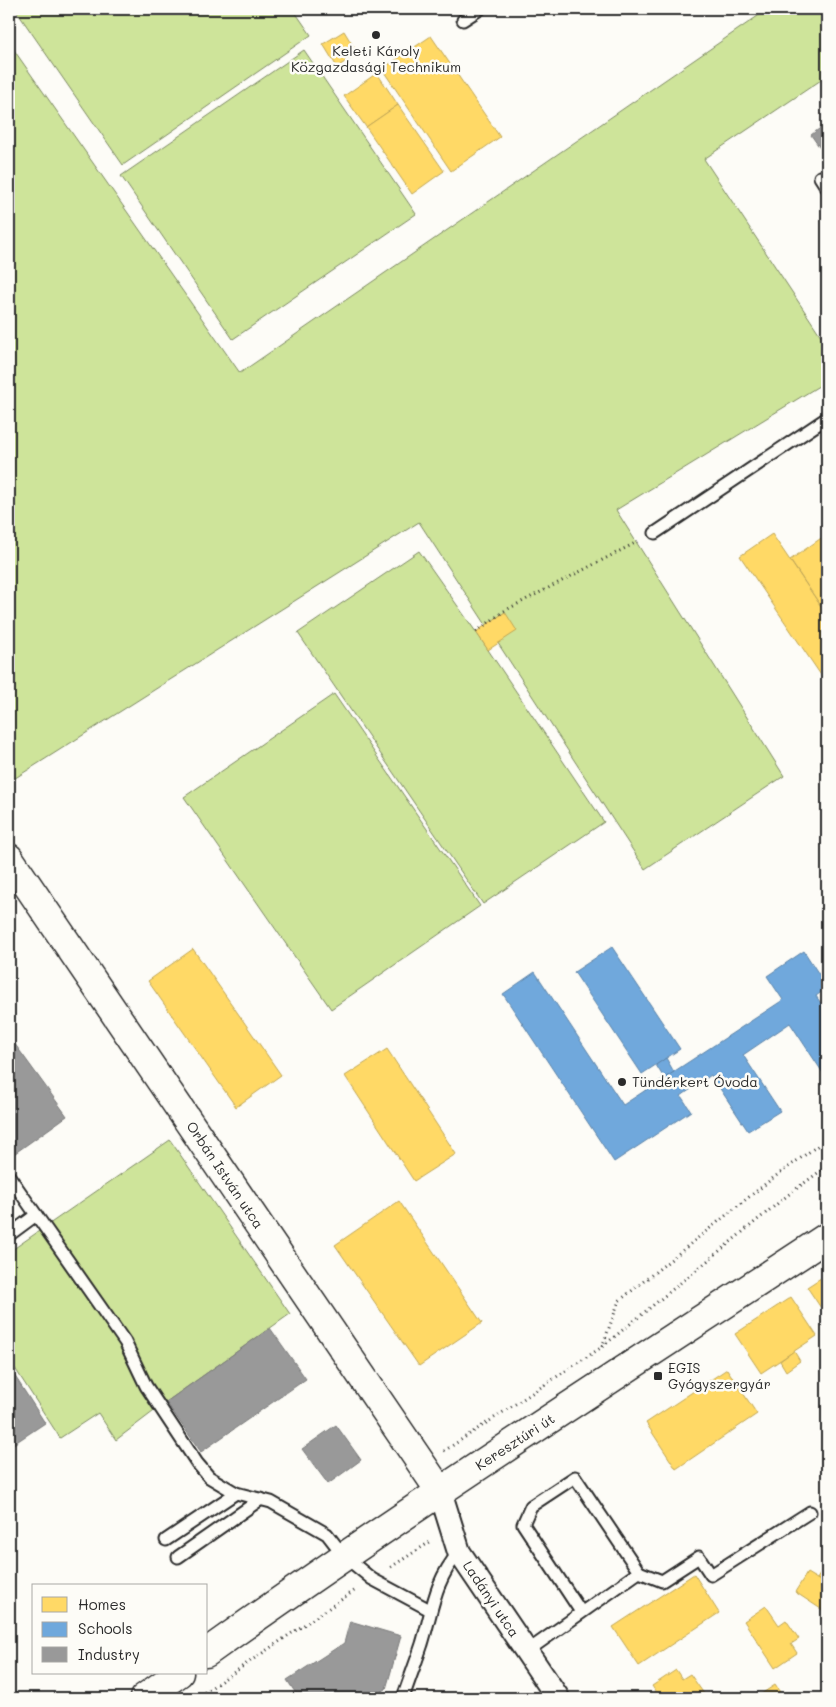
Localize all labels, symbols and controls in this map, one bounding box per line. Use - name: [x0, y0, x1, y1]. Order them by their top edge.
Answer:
- marker: Keleti Károly Közgazdasági Technikum: [370, 29, 382, 41]
- place label: Keleti Károly Közgazdasági Technikum: [291, 41, 461, 76]
- place label: Tündérkert Óvoda: [632, 1072, 758, 1091]
- marker: Tündérkert Óvoda: [616, 1076, 628, 1088]
- street label: Orbán István utca: [182, 1117, 268, 1232]
- place label: EGIS Gyógyszergyár: [668, 1358, 771, 1393]
- marker: EGIS Gyógyszergyár: [652, 1370, 664, 1382]
- street label: Keresztúri út: [471, 1409, 558, 1474]
- street label: Ladányi utca: [459, 1557, 524, 1641]
- legend: [32, 1584, 208, 1674]
- text: Homes: [78, 1594, 126, 1614]
- text: Schools: [78, 1618, 133, 1638]
- text: Industry: [78, 1644, 140, 1664]

